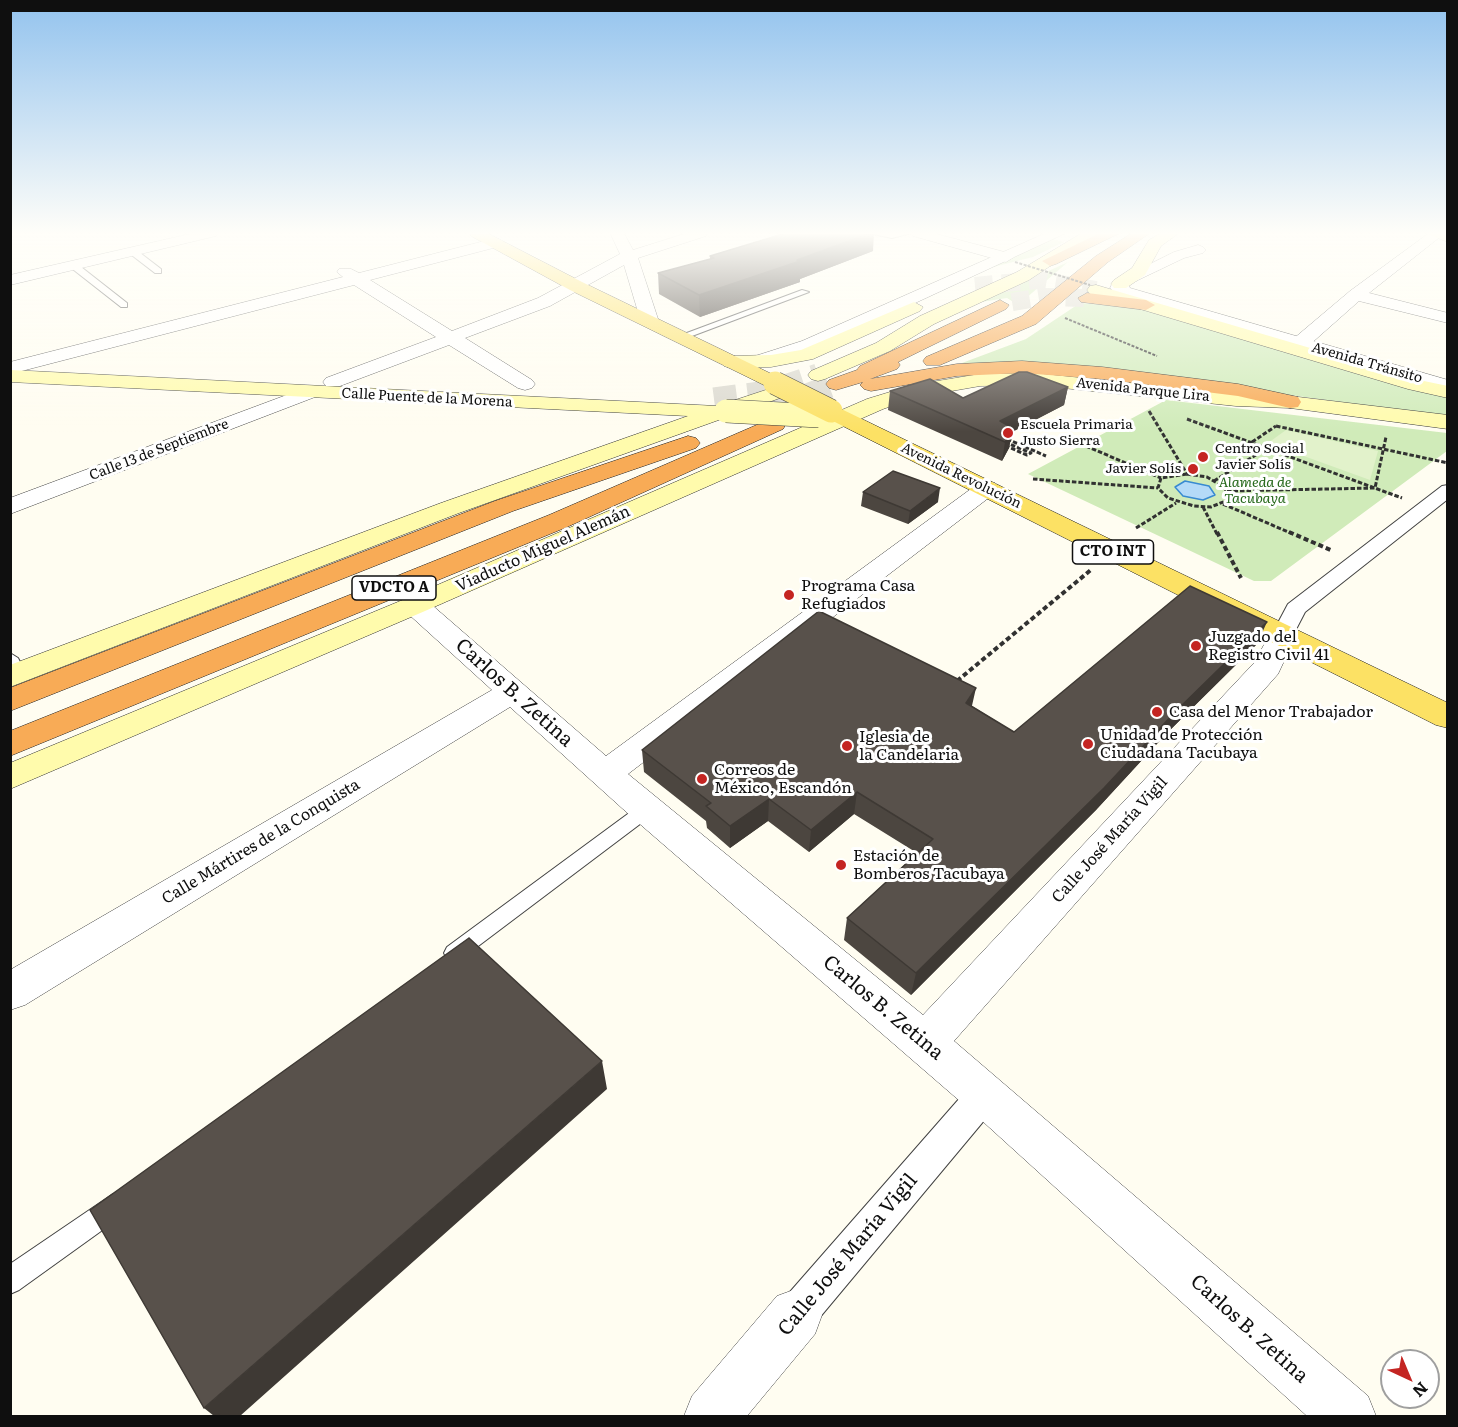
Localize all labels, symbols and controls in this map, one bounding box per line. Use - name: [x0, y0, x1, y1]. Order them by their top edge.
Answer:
- street label: Avenida Tránsito: [1310, 339, 1424, 387]
- street label: Avenida Parque Lira: [1075, 375, 1211, 405]
- street label: Calle Puente de la Morena: [341, 385, 513, 411]
- street label: Calle 13 de Septiembre: [87, 416, 231, 484]
- place label: Escuela Primaria Justo Sierra: [1020, 417, 1133, 449]
- marker: Escuela Primaria Justo Sierra: [1001, 426, 1015, 440]
- street label: Avenida Revolución: [898, 440, 1024, 512]
- place label: Centro Social Javier Solís: [1215, 441, 1304, 473]
- marker: Centro Social Javier Solís: [1196, 450, 1210, 464]
- place label: Javier Solís: [1105, 461, 1181, 477]
- marker: Javier Solís: [1186, 462, 1200, 476]
- park label: Alameda de Tacubaya: [1218, 475, 1292, 508]
- street label: Viaducto Miguel Alemán: [453, 502, 633, 596]
- road number: CTO INT: [1072, 540, 1154, 564]
- road number: VDCTO A: [352, 576, 436, 600]
- place label: Programa Casa Refugiados: [801, 576, 915, 614]
- marker: Programa Casa Refugiados: [782, 588, 796, 602]
- place label: Juzgado del Registro Civil 41: [1208, 627, 1330, 665]
- street label: Carlos B. Zetina: [450, 634, 578, 752]
- marker: Juzgado del Registro Civil 41: [1189, 639, 1203, 653]
- place label: Casa del Menor Trabajador: [1169, 702, 1373, 722]
- marker: Casa del Menor Trabajador: [1150, 705, 1164, 719]
- place label: Unidad de Protección Ciudadana Tacubaya: [1100, 725, 1263, 763]
- place label: Iglesia de la Candelaria: [859, 727, 959, 765]
- marker: Unidad de Protección Ciudadana Tacubaya: [1081, 737, 1095, 751]
- marker: Iglesia de la Candelaria: [840, 739, 854, 753]
- place label: Correos de México, Escandón: [714, 760, 852, 798]
- marker: Correos de México, Escandón: [695, 772, 709, 786]
- street label: Calle José María Vigil: [1048, 773, 1172, 907]
- street label: Calle Mártires de la Conquista: [159, 775, 363, 909]
- place label: Estación de Bomberos Tacubaya: [853, 846, 1005, 884]
- marker: Estación de Bomberos Tacubaya: [834, 858, 848, 872]
- street label: Carlos B. Zetina: [818, 951, 948, 1065]
- street label: Calle José María Vigil: [773, 1169, 923, 1341]
- street label: Carlos B. Zetina: [1185, 1270, 1313, 1388]
- north arrow: [1380, 1349, 1440, 1409]
- text: N: [1408, 1377, 1434, 1404]

